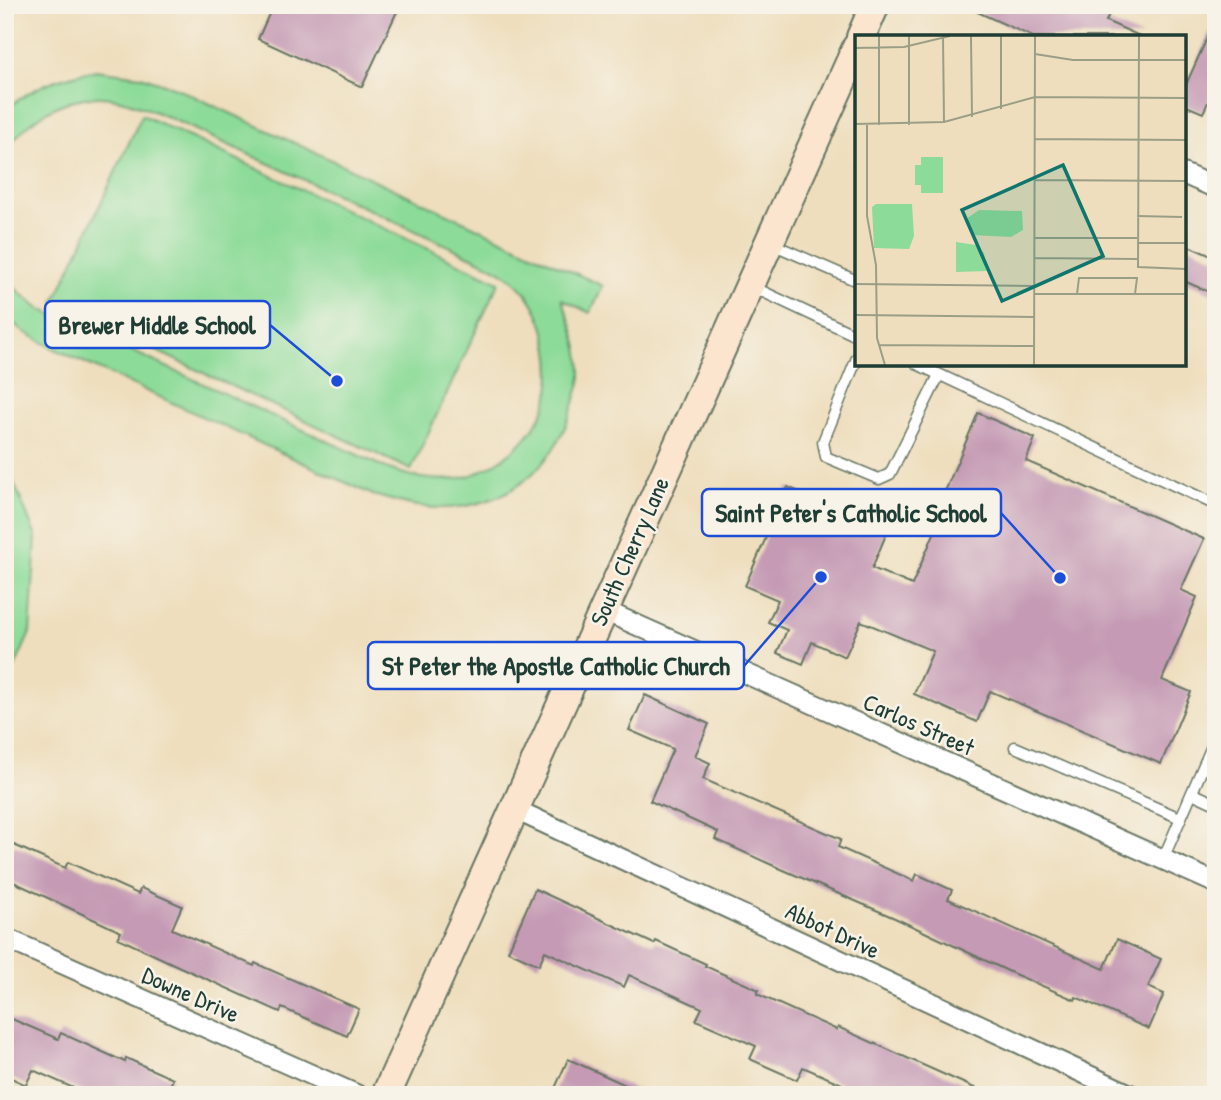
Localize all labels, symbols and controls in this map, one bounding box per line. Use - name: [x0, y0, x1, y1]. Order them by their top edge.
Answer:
- inset map: [855, 35, 1186, 366]
- callout: Brewer Middle School: [45, 301, 270, 348]
- text: Brewer Middle School: [58, 307, 257, 342]
- street label: South Cherry Lane: [582, 471, 676, 631]
- callout: Saint Peter's Catholic School: [702, 489, 1001, 536]
- text: Saint Peter's Catholic School: [715, 495, 988, 530]
- callout: St Peter the Apostle Catholic Church: [368, 642, 744, 689]
- text: St Peter the Apostle Catholic Church: [382, 648, 730, 684]
- street label: Carlos Street: [858, 685, 980, 763]
- street label: Abbot Drive: [781, 894, 886, 966]
- street label: Downe Drive: [137, 958, 245, 1030]

